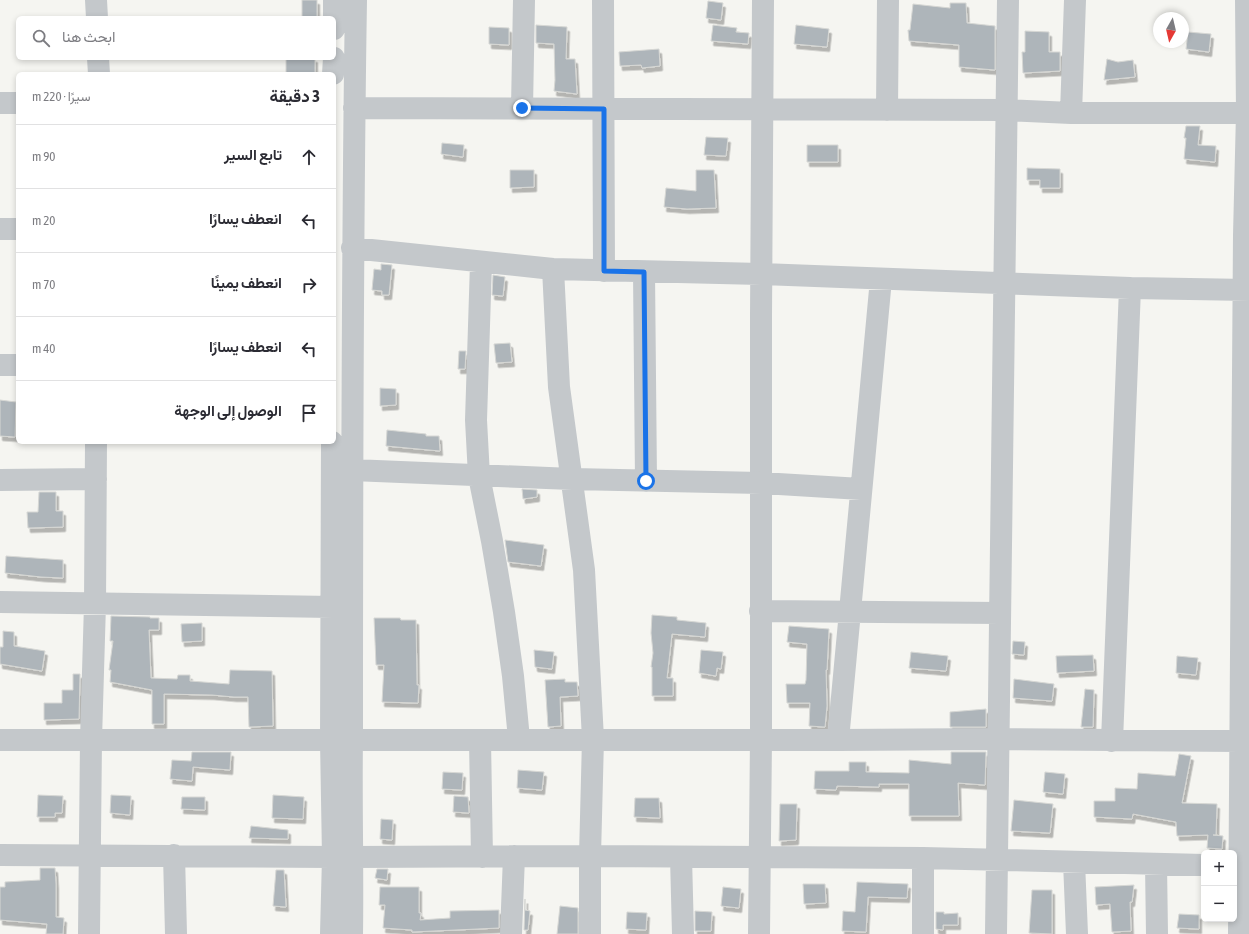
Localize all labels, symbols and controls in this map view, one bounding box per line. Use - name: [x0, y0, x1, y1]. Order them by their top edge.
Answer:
- north arrow: [1153, 12, 1189, 48]
- search box: [16, 16, 336, 60]
- icon: search: [30, 27, 52, 49]
- text: ابحث هنا: [62, 28, 116, 45]
- text: 3 دقيقة: [270, 86, 320, 106]
- text: سيرًا · 220 m: [32, 89, 90, 104]
- route end: [513, 99, 531, 117]
- text: تابع السير: [224, 146, 282, 163]
- icon: ahead: [298, 146, 320, 168]
- text: 90 m: [32, 149, 55, 164]
- text: انعطف يسارًا: [209, 210, 282, 227]
- icon: left: [298, 210, 320, 232]
- text: 20 m: [32, 213, 55, 228]
- text: انعطف يمينًا: [211, 274, 282, 291]
- icon: right: [298, 274, 320, 296]
- text: 70 m: [32, 277, 55, 292]
- text: انعطف يسارًا: [209, 338, 282, 355]
- icon: left: [298, 338, 320, 360]
- text: 40 m: [32, 341, 55, 356]
- text: الوصول إلى الوجهة: [174, 402, 282, 419]
- icon: arrive: [298, 402, 320, 424]
- route start: [637, 472, 655, 490]
- map controls: [1201, 850, 1237, 922]
- button: +: [1201, 850, 1237, 886]
- button: −: [1201, 886, 1237, 922]

